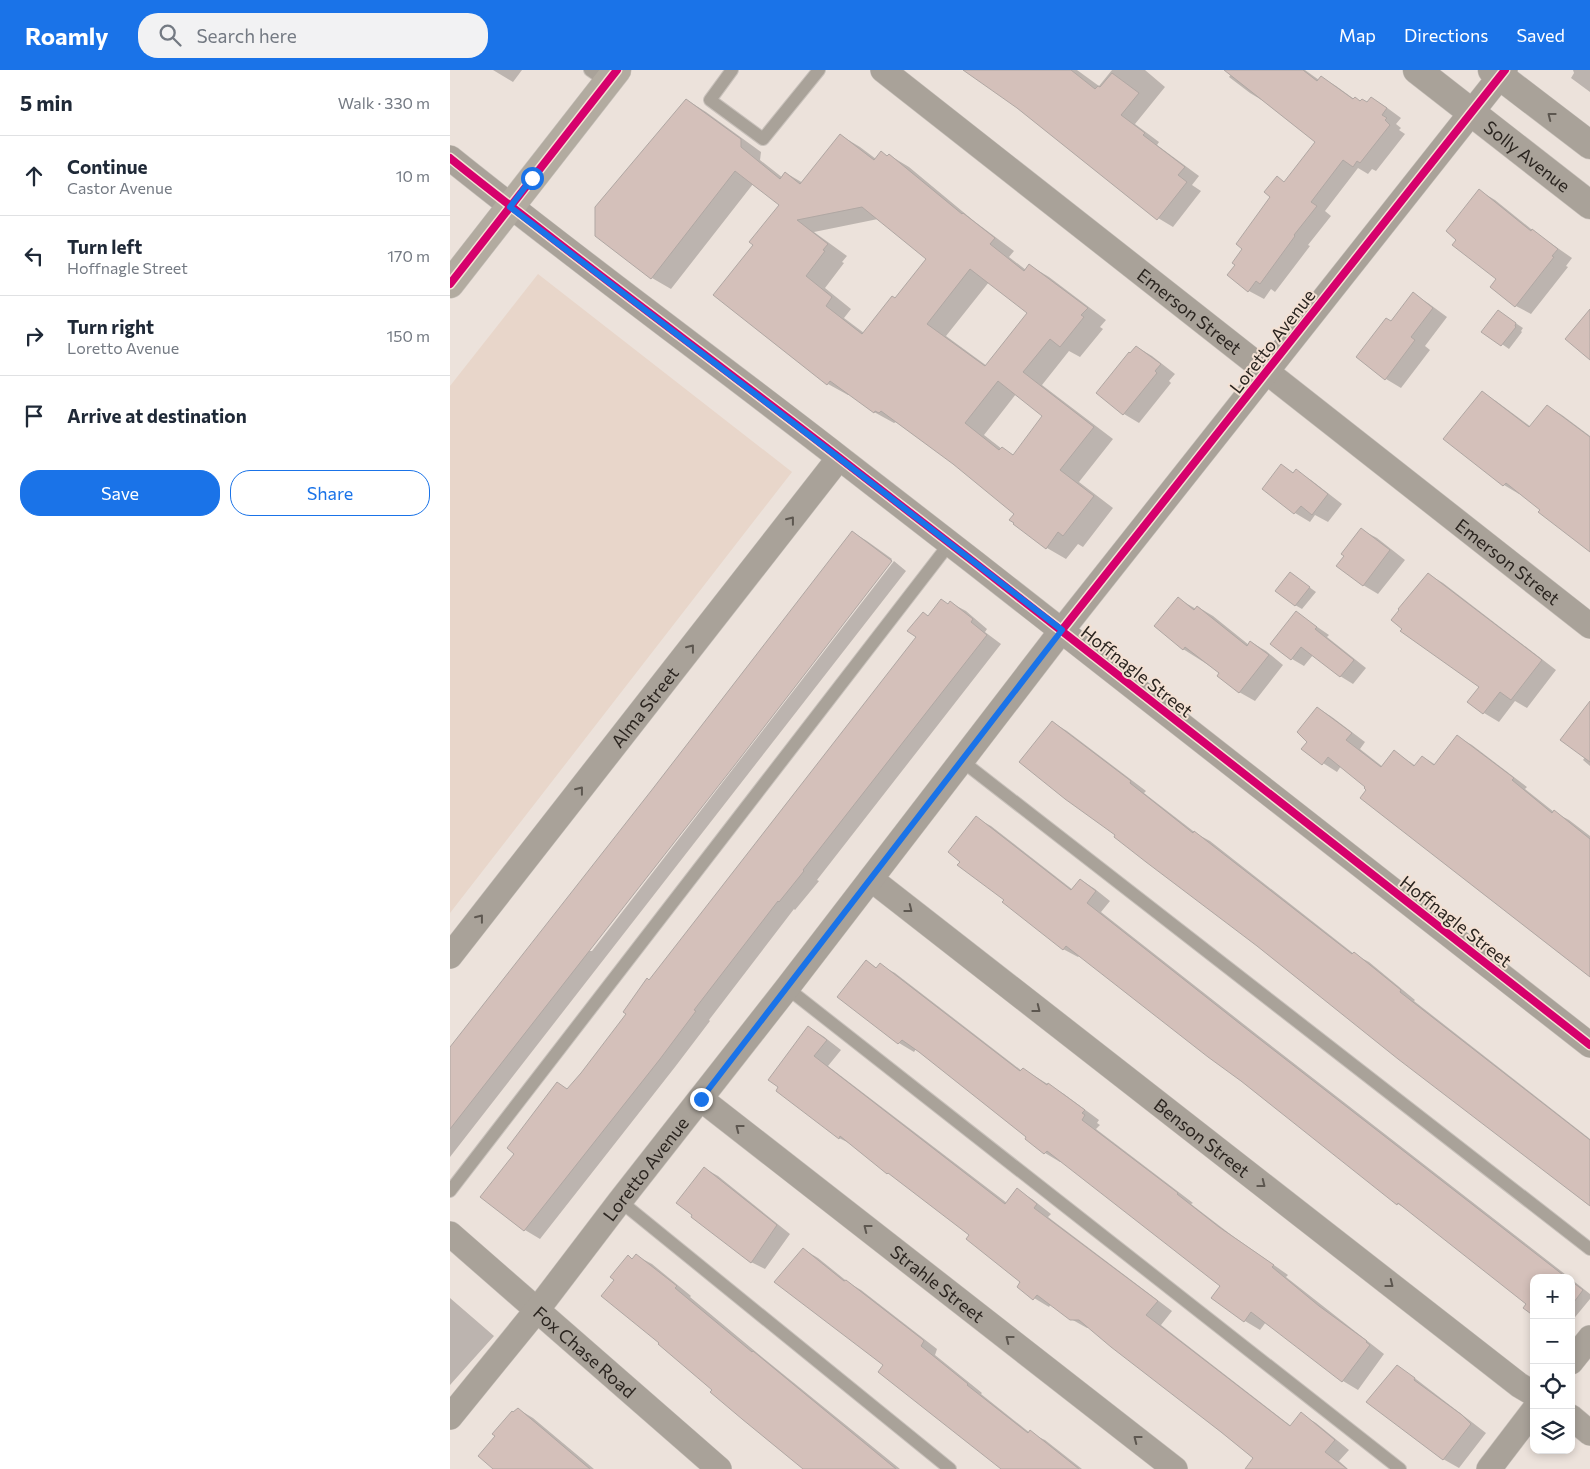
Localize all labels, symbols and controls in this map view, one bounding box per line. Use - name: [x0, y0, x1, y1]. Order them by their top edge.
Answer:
- search box: [138, 13, 488, 58]
- text: Roamly: [25, 21, 108, 50]
- icon: search: [156, 21, 184, 49]
- text: Search here: [196, 24, 297, 47]
- text: Map: [1339, 24, 1376, 46]
- text: Directions: [1404, 24, 1488, 46]
- text: Saved: [1516, 24, 1565, 46]
- text: 5 min: [20, 90, 73, 115]
- text: Walk · 330 m: [338, 93, 430, 112]
- one-way arrow: [1548, 113, 1557, 121]
- street label: Solly Avenue: [1480, 116, 1575, 197]
- text: Continue: [67, 155, 147, 178]
- icon: ahead: [20, 162, 48, 190]
- text: 10 m: [396, 166, 430, 185]
- route start: [521, 167, 544, 190]
- text: Castor Avenue: [67, 178, 172, 197]
- text: Turn left: [67, 235, 142, 258]
- icon: left: [20, 242, 48, 270]
- text: 170 m: [387, 246, 430, 265]
- text: Hoffnagle Street: [67, 258, 188, 277]
- street label: Emerson Street: [1133, 263, 1246, 359]
- street label: Loretto Avenue: [1224, 285, 1320, 397]
- text: Turn right: [67, 315, 154, 338]
- icon: right: [20, 322, 48, 350]
- text: 150 m: [387, 326, 430, 345]
- text: Loretto Avenue: [67, 338, 179, 357]
- icon: arrive: [20, 402, 48, 430]
- text: Arrive at destination: [67, 404, 247, 427]
- button: Save: [20, 470, 220, 516]
- button: Share: [230, 470, 430, 516]
- street label: Emerson Street: [1451, 514, 1564, 609]
- one-way arrow: [785, 517, 793, 526]
- street label: Hoffnagle Street: [1077, 621, 1197, 721]
- one-way arrow: [685, 645, 693, 654]
- street label: Alma Street: [606, 662, 683, 752]
- one-way arrow: [574, 786, 583, 796]
- street label: Hoffnagle Street: [1396, 871, 1516, 971]
- one-way arrow: [903, 903, 913, 912]
- one-way arrow: [474, 914, 483, 924]
- one-way arrow: [1031, 1003, 1041, 1012]
- route end: [690, 1088, 713, 1111]
- street label: Benson Street: [1150, 1093, 1254, 1182]
- street label: Loretto Avenue: [598, 1112, 693, 1225]
- one-way arrow: [735, 1125, 744, 1134]
- one-way arrow: [1256, 1179, 1265, 1187]
- one-way arrow: [864, 1226, 873, 1234]
- street label: Strahle Street: [886, 1240, 989, 1327]
- map controls: [1530, 1274, 1575, 1454]
- button: +: [1530, 1274, 1575, 1319]
- one-way arrow: [1384, 1279, 1393, 1287]
- street label: Fox Chase Road: [529, 1301, 640, 1402]
- button: −: [1530, 1319, 1575, 1364]
- one-way arrow: [1005, 1336, 1014, 1345]
- button: locate: [1530, 1364, 1575, 1409]
- button: layers: [1530, 1409, 1575, 1454]
- one-way arrow: [1133, 1436, 1143, 1445]

